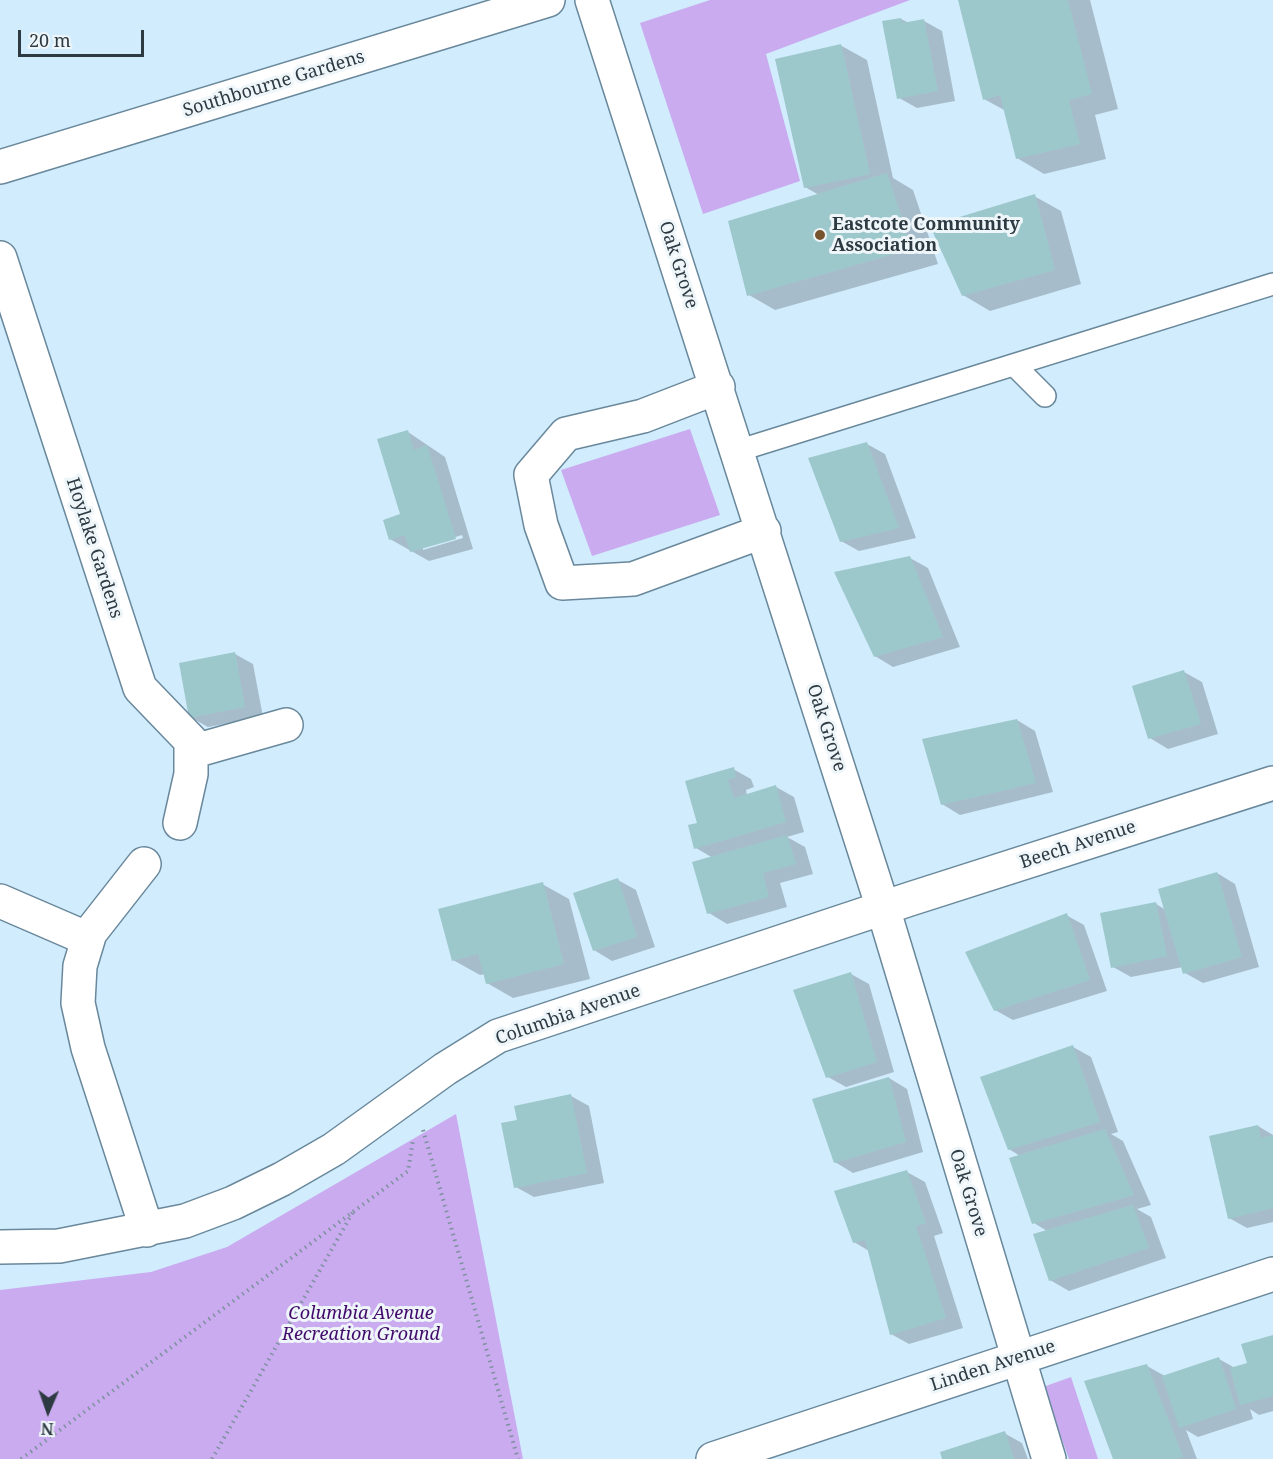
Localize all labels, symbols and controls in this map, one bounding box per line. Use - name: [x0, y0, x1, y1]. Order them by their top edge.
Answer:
- scale bar: [21, 18, 147, 56]
- text: 20 m: [29, 28, 71, 52]
- street label: Southbourne Gardens: [181, 46, 367, 122]
- place label: Eastcote Community Association: [832, 214, 1020, 256]
- street label: Oak Grove: [654, 219, 702, 311]
- marker: Eastcote Community Association: [813, 228, 827, 242]
- street label: Hoylake Gardens: [61, 475, 127, 621]
- street label: Oak Grove: [802, 682, 850, 774]
- street label: Beech Avenue: [1017, 816, 1139, 874]
- street label: Columbia Avenue: [493, 980, 643, 1050]
- street label: Oak Grove: [944, 1147, 992, 1239]
- park label: Columbia Avenue Recreation Ground: [282, 1303, 440, 1346]
- street label: Linden Avenue: [928, 1336, 1058, 1396]
- north arrow: [18, 1381, 78, 1441]
- text: N: [41, 1418, 54, 1440]

